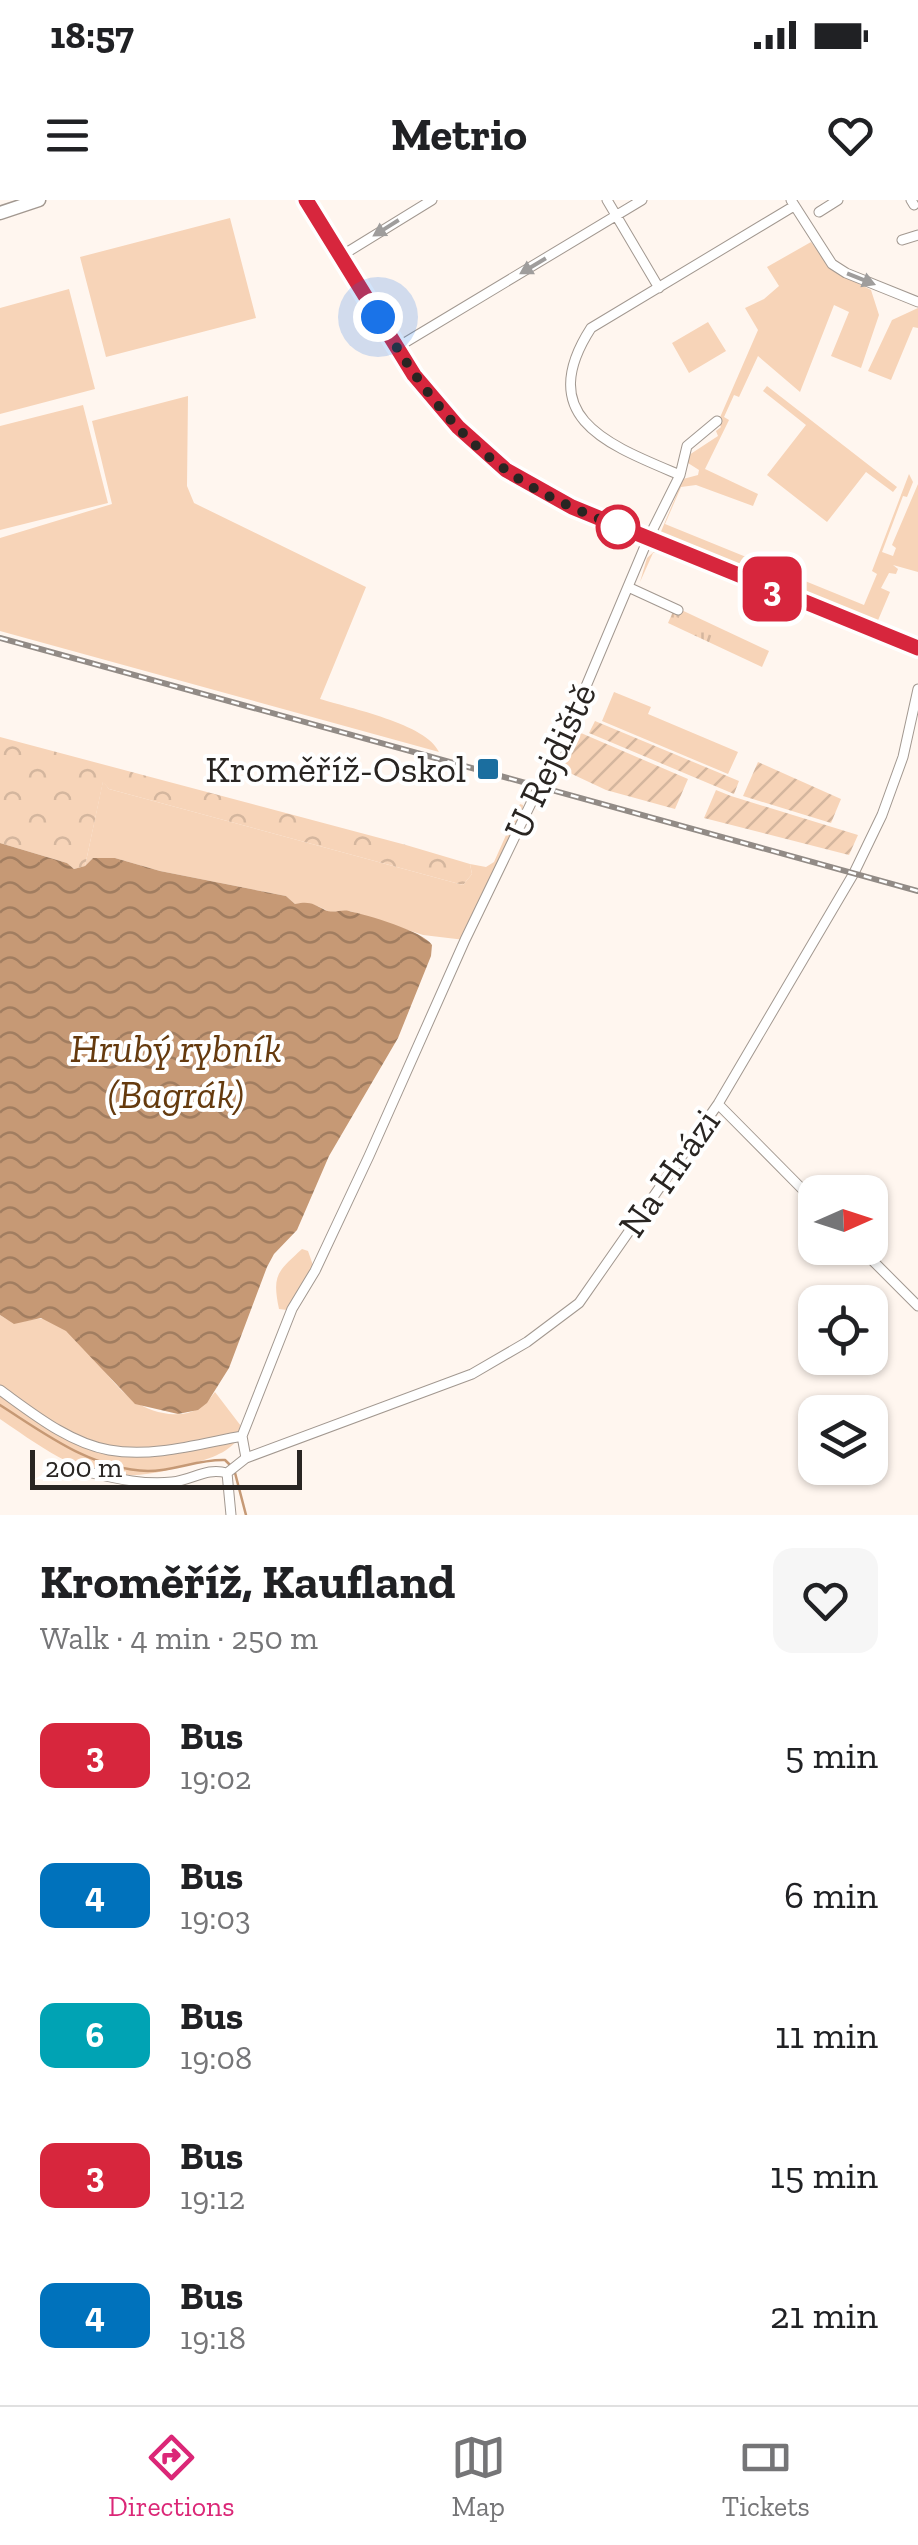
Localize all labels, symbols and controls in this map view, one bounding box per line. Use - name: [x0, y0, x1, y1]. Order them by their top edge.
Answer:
- text: 18:57: [50, 12, 134, 58]
- icon: menu: [40, 108, 95, 163]
- text: Metrio: [391, 108, 527, 162]
- icon: heart: [823, 108, 878, 163]
- one-way arrow: [372, 219, 400, 236]
- one-way arrow: [519, 257, 547, 274]
- one-way arrow: [846, 271, 876, 287]
- your location: [353, 292, 403, 342]
- unlabelled marker: [597, 506, 639, 548]
- line badge: 3: [740, 556, 804, 622]
- text: 3: [763, 568, 781, 610]
- street label: U Rejdiště: [494, 676, 606, 846]
- place label: Kroměříž-Oskol: [205, 746, 466, 792]
- marker: Kroměříž-Oskol: [475, 756, 501, 782]
- water label: Hrubý rybník (Bagrák): [70, 1024, 282, 1118]
- street label: Na Hrázi: [608, 1100, 730, 1246]
- north arrow: [798, 1175, 888, 1265]
- map controls: [798, 1175, 888, 1485]
- button: locate: [798, 1285, 888, 1375]
- button: layers: [798, 1395, 888, 1485]
- scale bar: [30, 1445, 302, 1490]
- text: 200 m: [45, 1451, 122, 1484]
- button: heart: [773, 1548, 878, 1653]
- text: Kroměříž, Kaufland: [40, 1553, 455, 1610]
- text: Walk · 4 min · 250 m: [40, 1619, 318, 1657]
- text: Bus: [180, 1713, 243, 1759]
- text: 5 min: [785, 1732, 878, 1778]
- text: 3: [86, 1734, 104, 1776]
- text: 19:02: [180, 1759, 251, 1797]
- text: Bus: [180, 1853, 243, 1899]
- text: 6 min: [784, 1872, 878, 1918]
- text: 4: [85, 1874, 105, 1916]
- text: 19:03: [180, 1899, 251, 1937]
- text: Bus: [180, 1993, 243, 2039]
- text: 11 min: [775, 2012, 878, 2058]
- text: 6: [86, 2014, 104, 2056]
- text: 19:08: [180, 2039, 252, 2077]
- text: Bus: [180, 2133, 243, 2179]
- text: 15 min: [770, 2152, 878, 2198]
- text: 3: [86, 2154, 104, 2196]
- text: 19:12: [180, 2179, 245, 2217]
- text: Bus: [180, 2273, 243, 2319]
- text: 21 min: [770, 2292, 878, 2338]
- text: 4: [85, 2294, 105, 2336]
- text: 19:18: [180, 2319, 246, 2357]
- tab: Directions: [108, 2430, 234, 2523]
- tab: Map: [451, 2430, 506, 2523]
- tab: Tickets: [722, 2430, 810, 2523]

